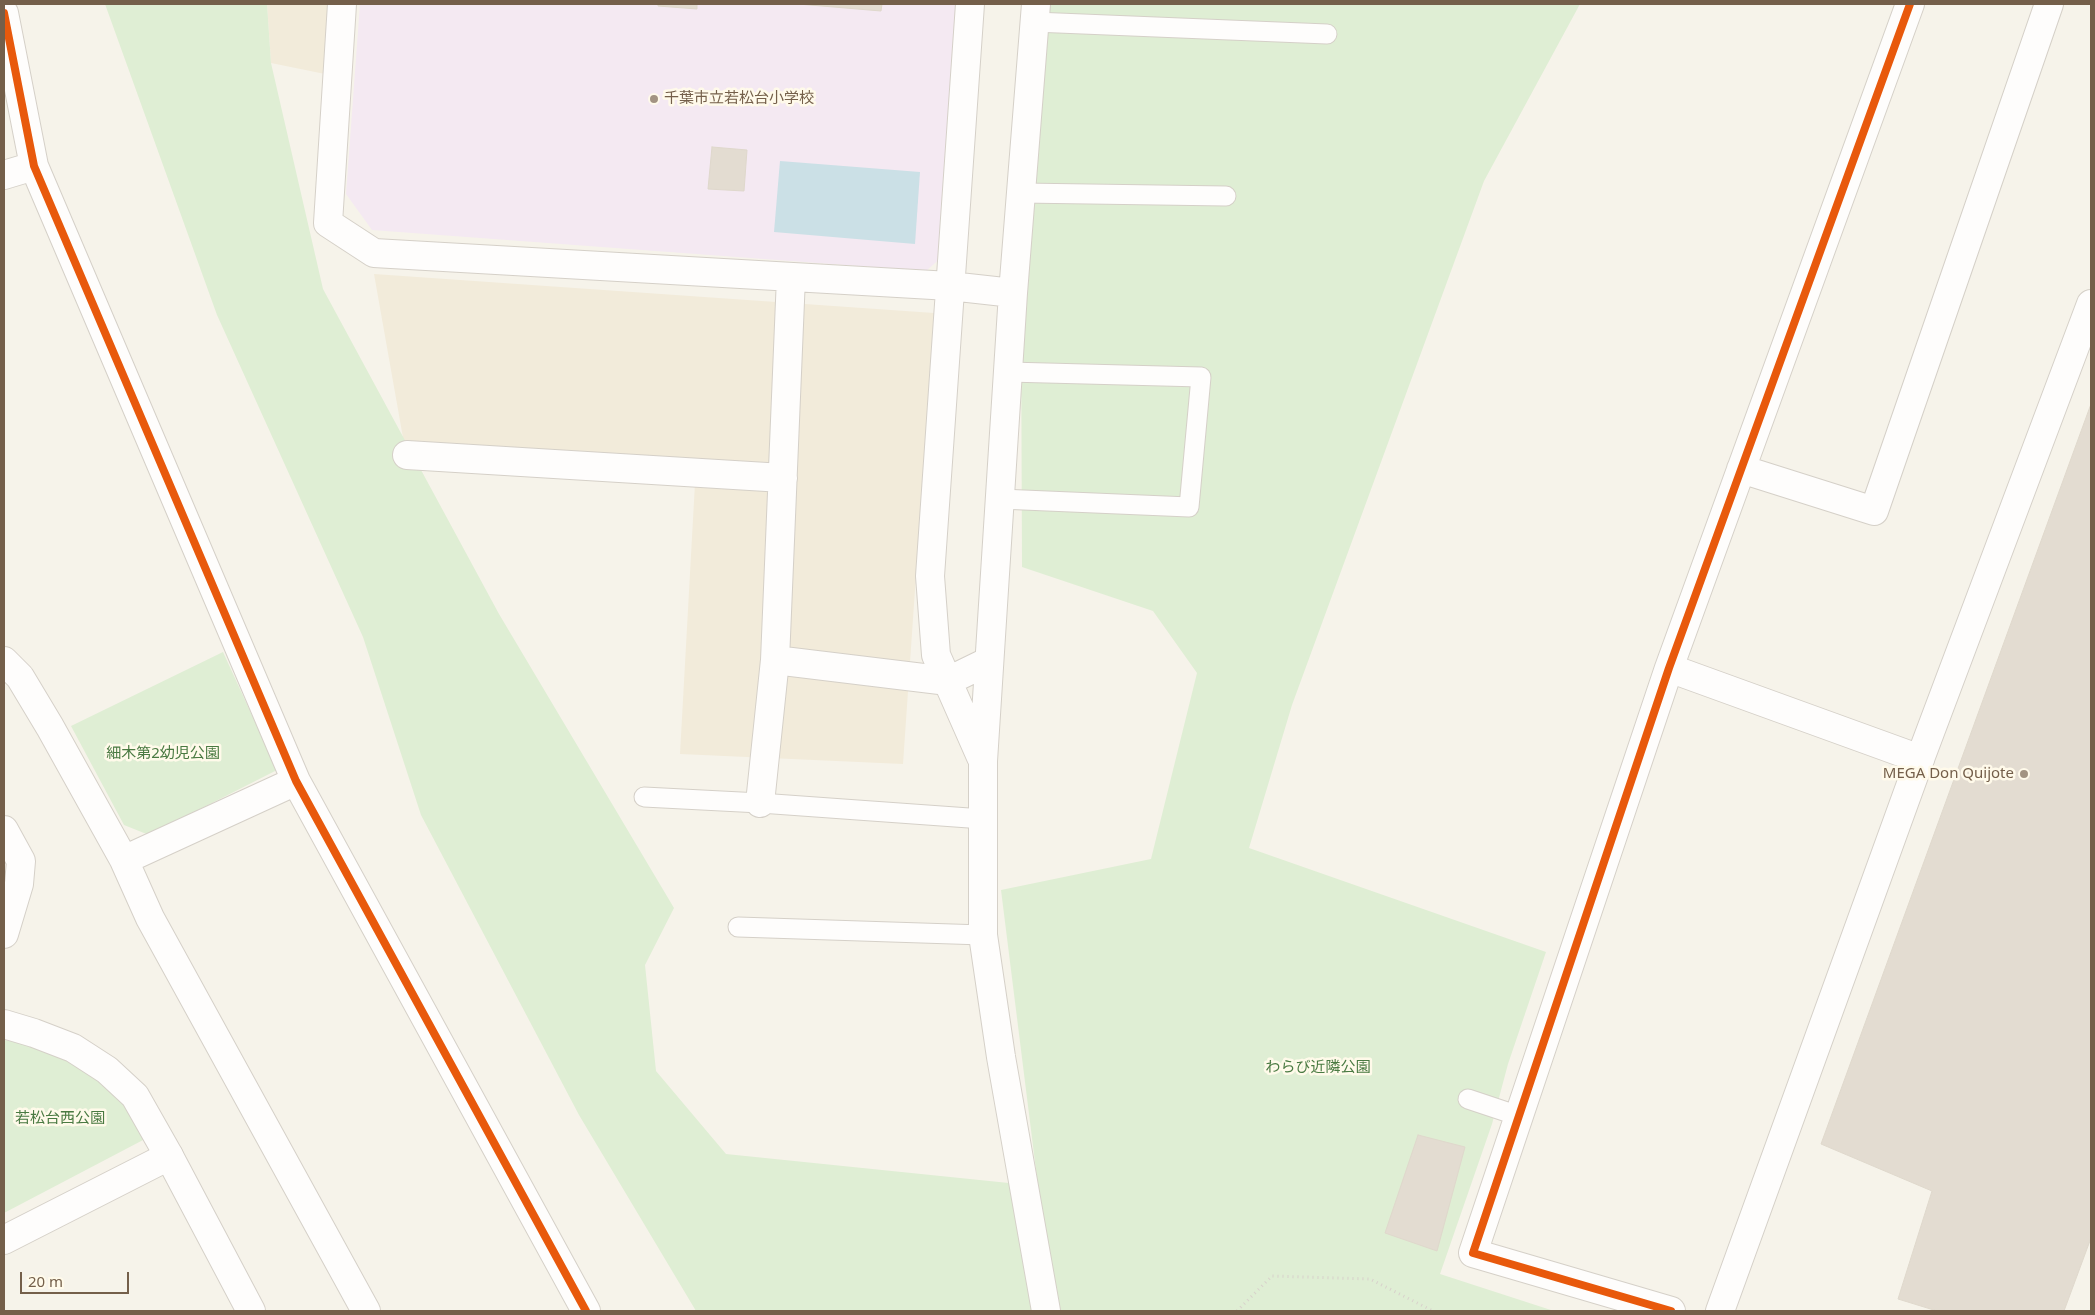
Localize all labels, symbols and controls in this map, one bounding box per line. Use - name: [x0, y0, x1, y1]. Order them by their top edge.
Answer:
- place label: 千葉市立若松台小学校: [664, 90, 814, 108]
- marker: 千葉市立若松台小学校: [648, 93, 660, 105]
- park label: 細木第2幼児公園: [106, 745, 220, 763]
- place label: MEGA Don Quijote: [1883, 765, 2014, 783]
- marker: MEGA Don Quijote: [2018, 768, 2030, 780]
- park label: わらび近隣公園: [1266, 1059, 1370, 1077]
- park label: 若松台西公園: [15, 1110, 105, 1128]
- scale bar: [22, 1262, 131, 1294]
- text: 20 m: [28, 1271, 63, 1291]

